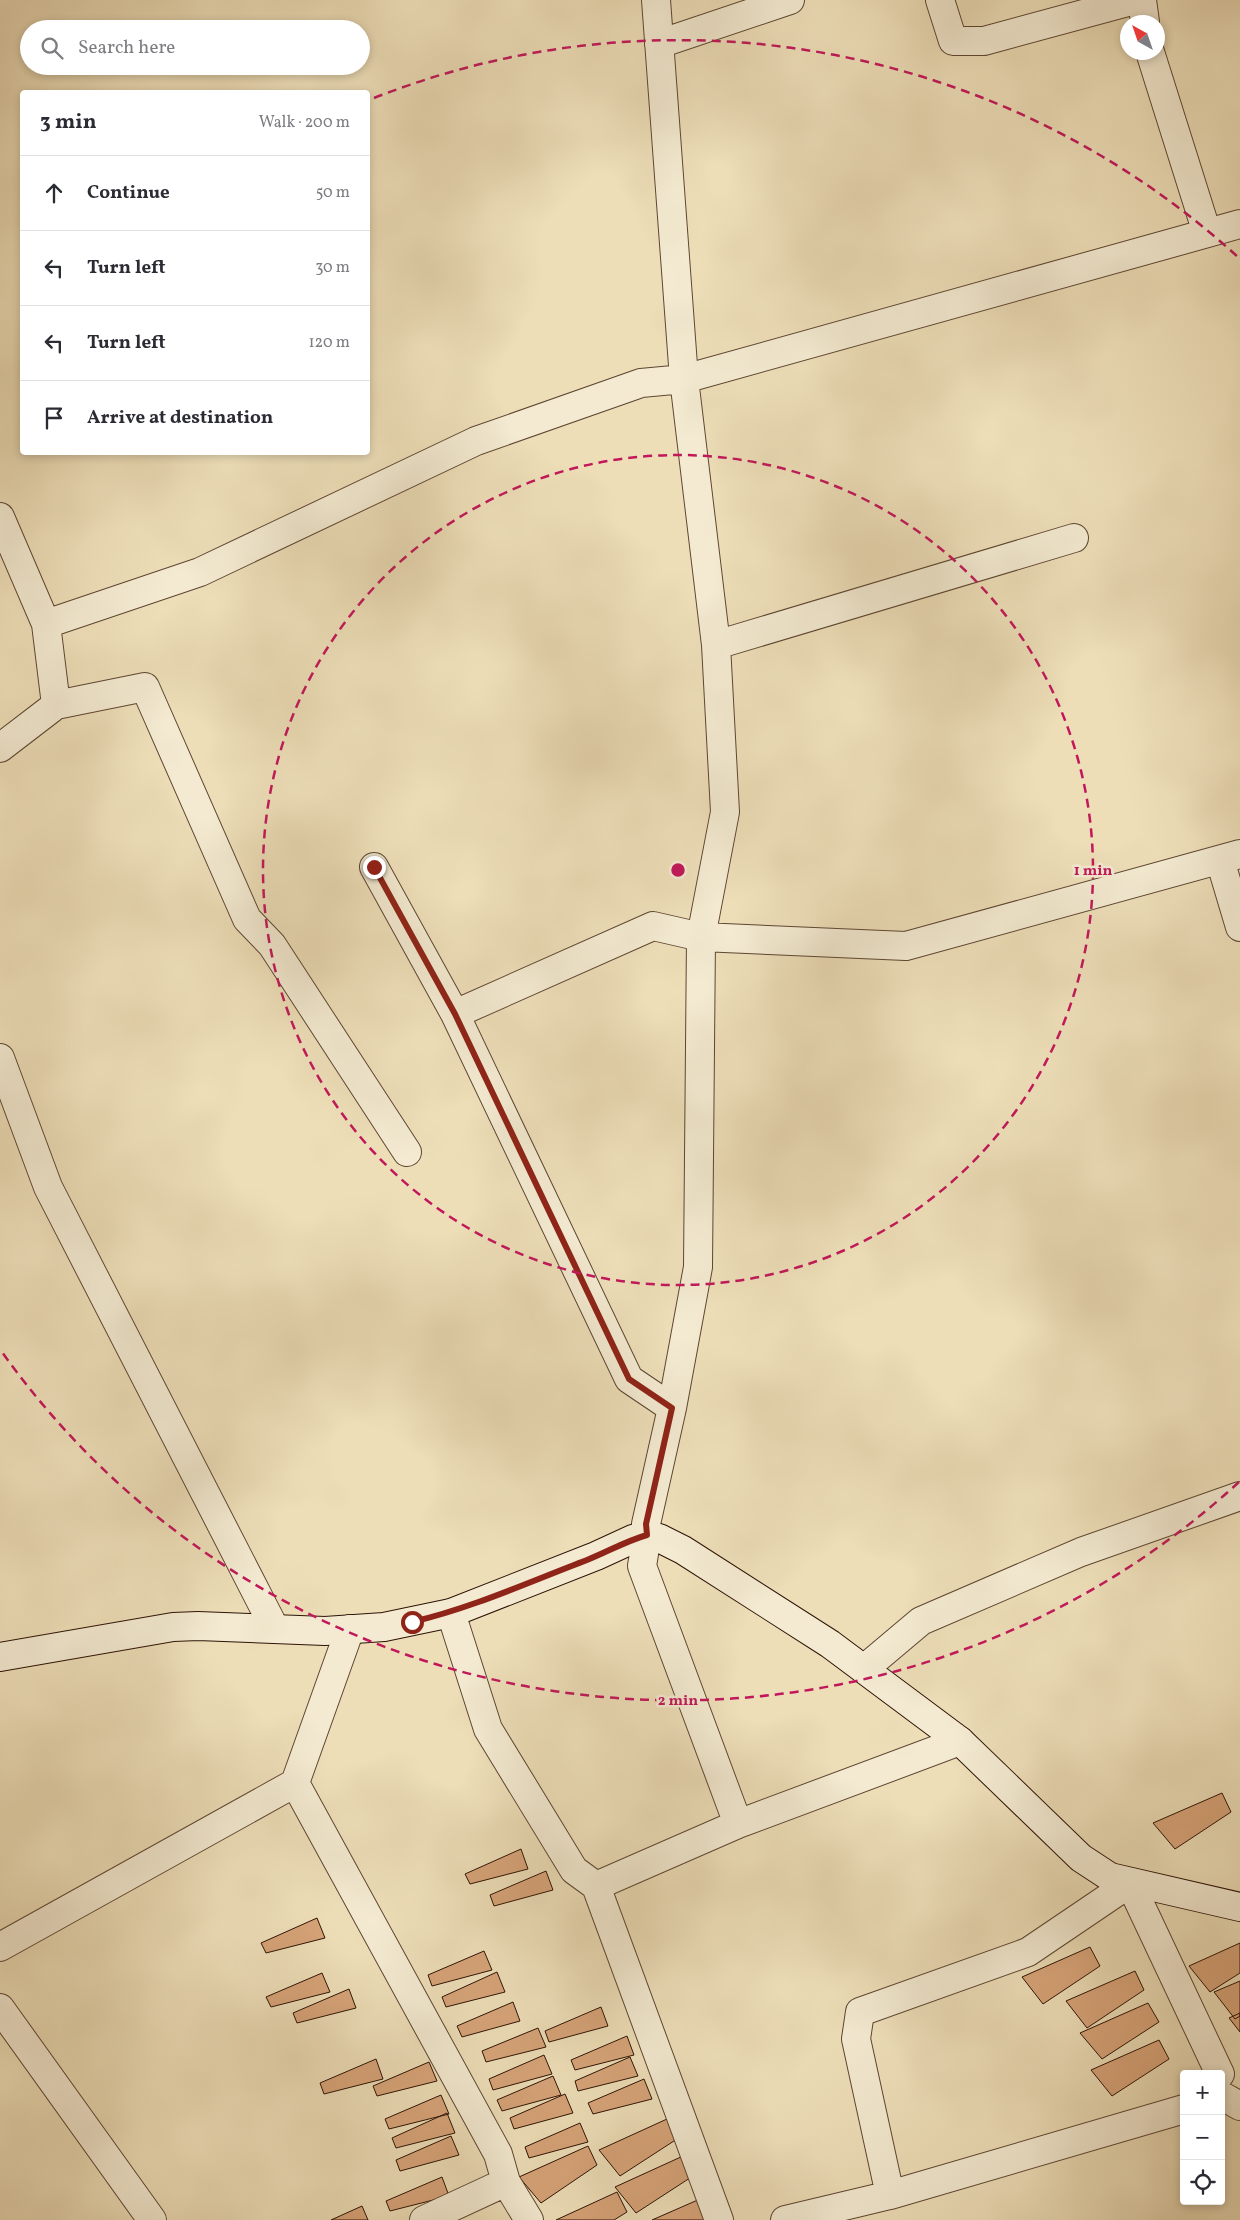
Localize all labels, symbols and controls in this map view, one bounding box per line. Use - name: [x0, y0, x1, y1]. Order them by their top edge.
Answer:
- north arrow: [1120, 15, 1165, 60]
- search box: [20, 20, 370, 75]
- icon: search: [38, 34, 66, 62]
- text: Search here: [78, 35, 175, 61]
- text: 3 min: [40, 108, 96, 137]
- text: Walk · 200 m: [259, 112, 350, 134]
- icon: ahead: [40, 179, 68, 207]
- text: Continue: [87, 180, 170, 206]
- text: 50 m: [316, 182, 350, 204]
- icon: left: [40, 254, 68, 282]
- text: Turn left: [87, 255, 166, 281]
- text: 30 m: [315, 257, 350, 279]
- icon: left: [40, 329, 68, 357]
- text: Turn left: [87, 330, 166, 356]
- text: 120 m: [308, 332, 350, 354]
- icon: arrive: [40, 404, 68, 432]
- text: Arrive at destination: [87, 405, 273, 431]
- route end: [363, 856, 386, 879]
- centre of rings: [669, 861, 687, 879]
- text: 1 min: [1074, 861, 1112, 882]
- route start: [401, 1611, 424, 1634]
- text: 2 min: [658, 1691, 698, 1712]
- map controls: [1180, 2070, 1225, 2205]
- button: +: [1180, 2070, 1225, 2115]
- button: −: [1180, 2115, 1225, 2160]
- button: locate: [1180, 2160, 1225, 2205]

